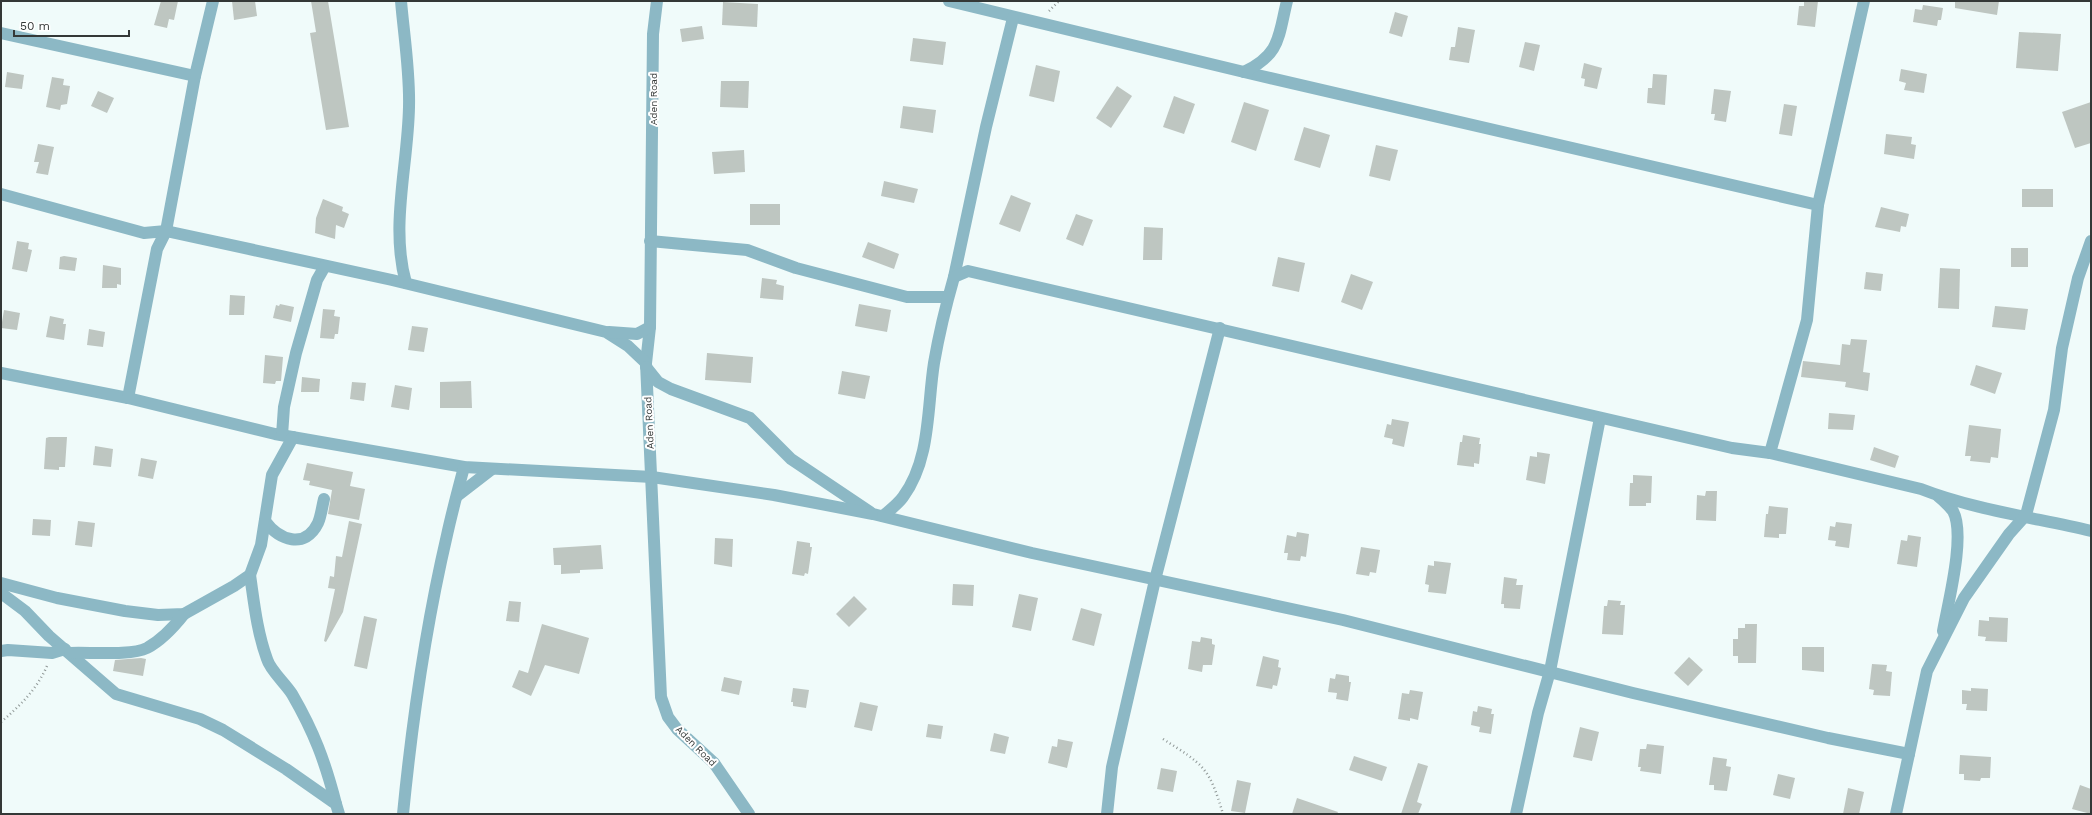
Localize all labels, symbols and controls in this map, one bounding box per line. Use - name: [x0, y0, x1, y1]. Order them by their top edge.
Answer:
- scale bar: [14, 12, 129, 38]
- text: 50 m: [20, 19, 50, 33]
- street label: Aden Road: [648, 73, 659, 125]
- street label: Aden Road: [642, 396, 656, 450]
- street label: Aden Road: [674, 724, 718, 768]

